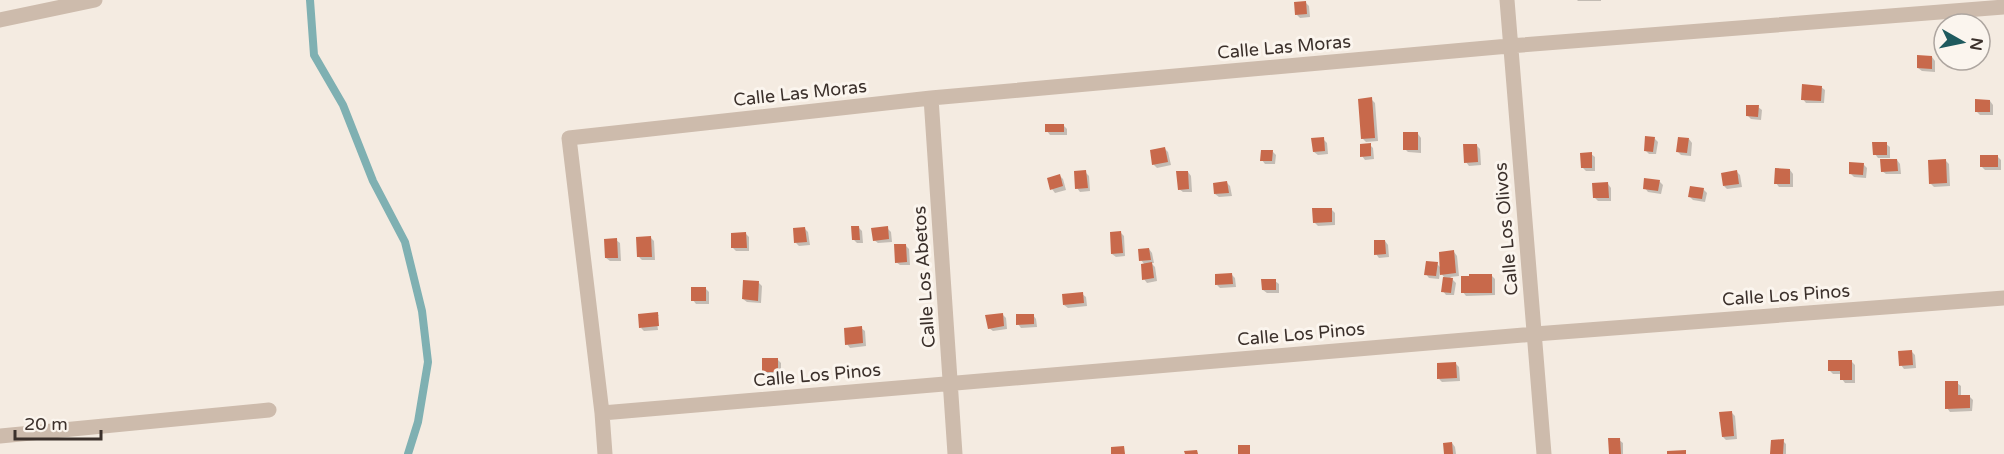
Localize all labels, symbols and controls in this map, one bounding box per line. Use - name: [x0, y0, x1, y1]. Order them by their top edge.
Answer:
- north arrow: [1932, 12, 1992, 72]
- street label: Calle Las Moras: [1216, 30, 1352, 64]
- text: N: [1965, 36, 1987, 52]
- street label: Calle Las Moras: [732, 75, 868, 111]
- street label: Calle Los Olivos: [1489, 162, 1523, 296]
- street label: Calle Los Abetos: [908, 205, 940, 349]
- street label: Calle Los Pinos: [1721, 280, 1851, 310]
- street label: Calle Los Pinos: [1236, 317, 1366, 351]
- street label: Calle Los Pinos: [752, 358, 882, 392]
- scale bar: [15, 403, 100, 441]
- text: 20 m: [24, 413, 68, 435]

